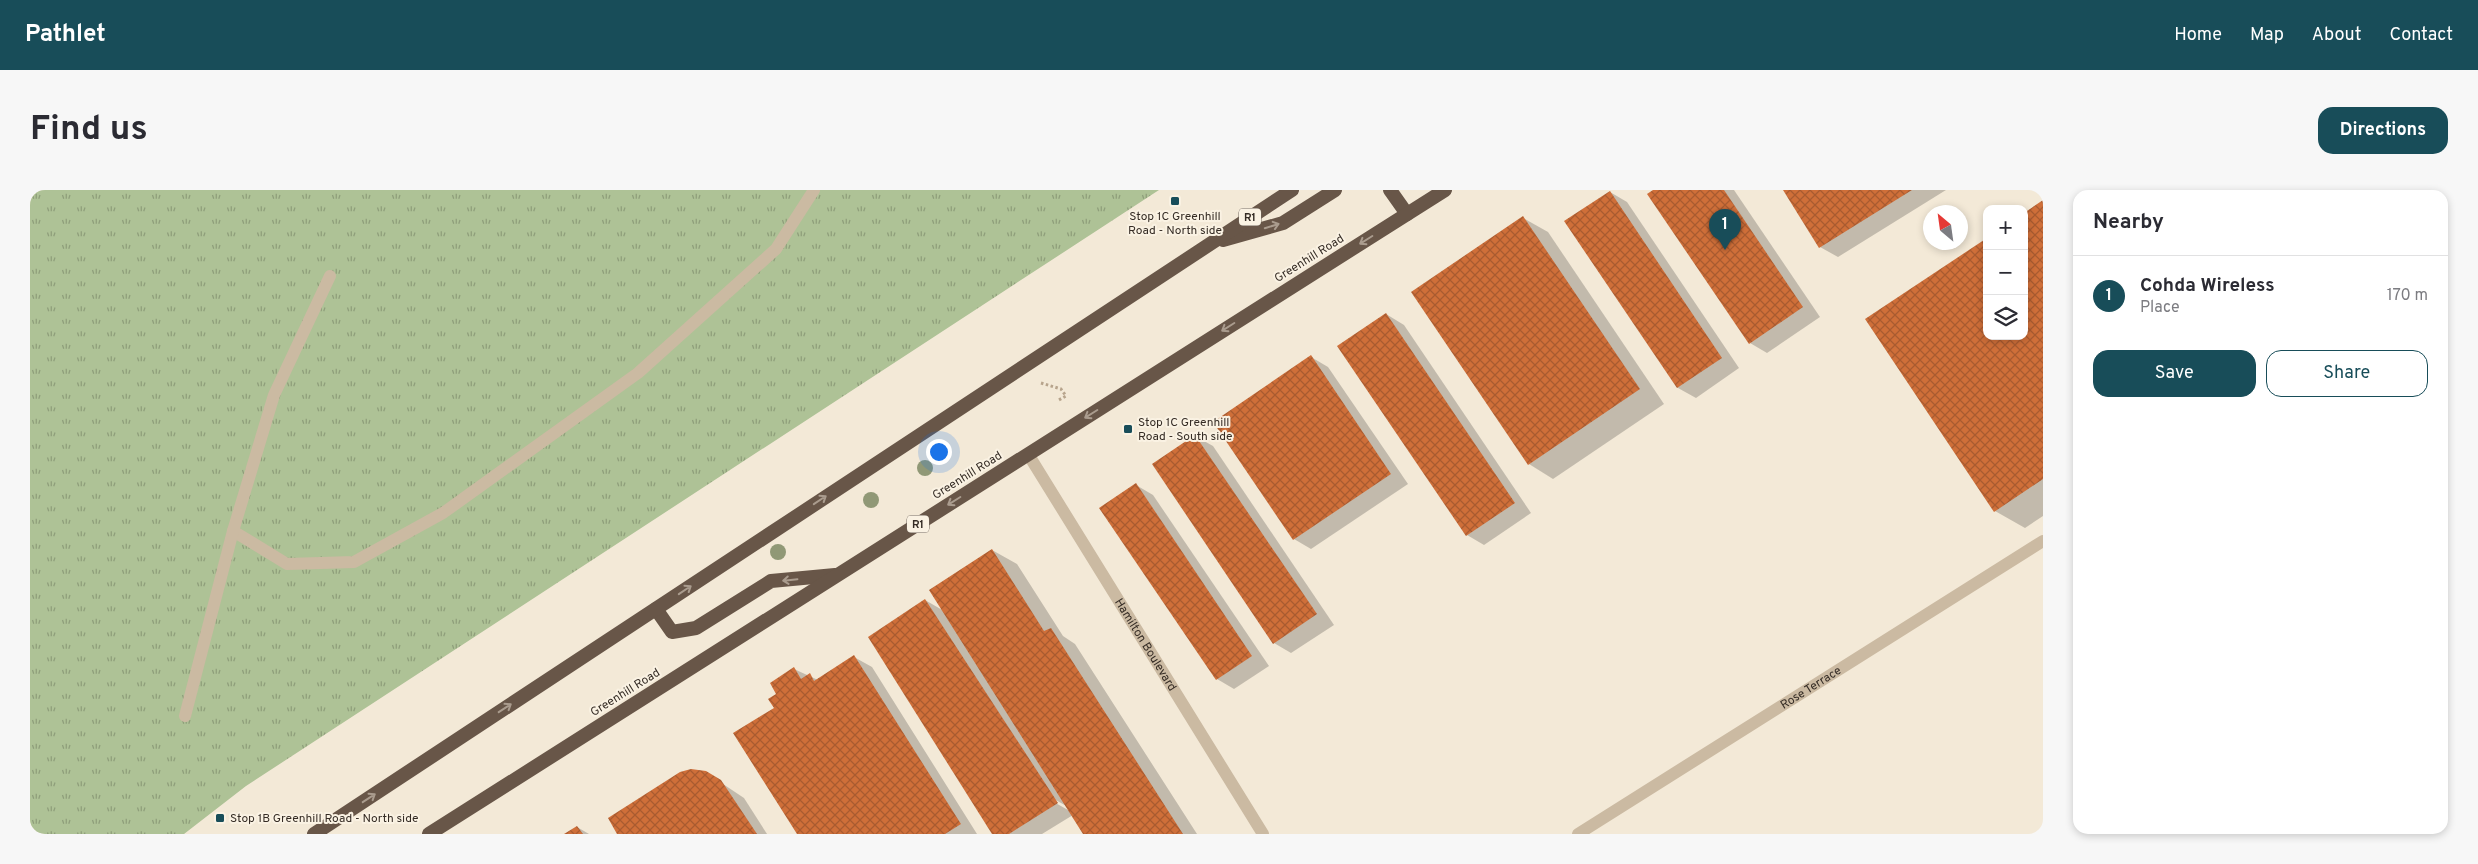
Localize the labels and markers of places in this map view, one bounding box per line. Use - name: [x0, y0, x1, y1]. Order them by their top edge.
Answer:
- marker: Stop 1C Greenhill Road - North side: [1169, 195, 1181, 207]
- place label: Stop 1C Greenhill Road - North side: [1128, 209, 1222, 239]
- pin: 1: [1709, 209, 1741, 250]
- place label: Stop 1C Greenhill Road - South side: [1138, 415, 1232, 445]
- marker: Stop 1C Greenhill Road - South side: [1122, 423, 1134, 435]
- place label: Stop 1B Greenhill Road - North side: [230, 811, 418, 827]
- marker: Stop 1B Greenhill Road - North side: [214, 812, 226, 824]

